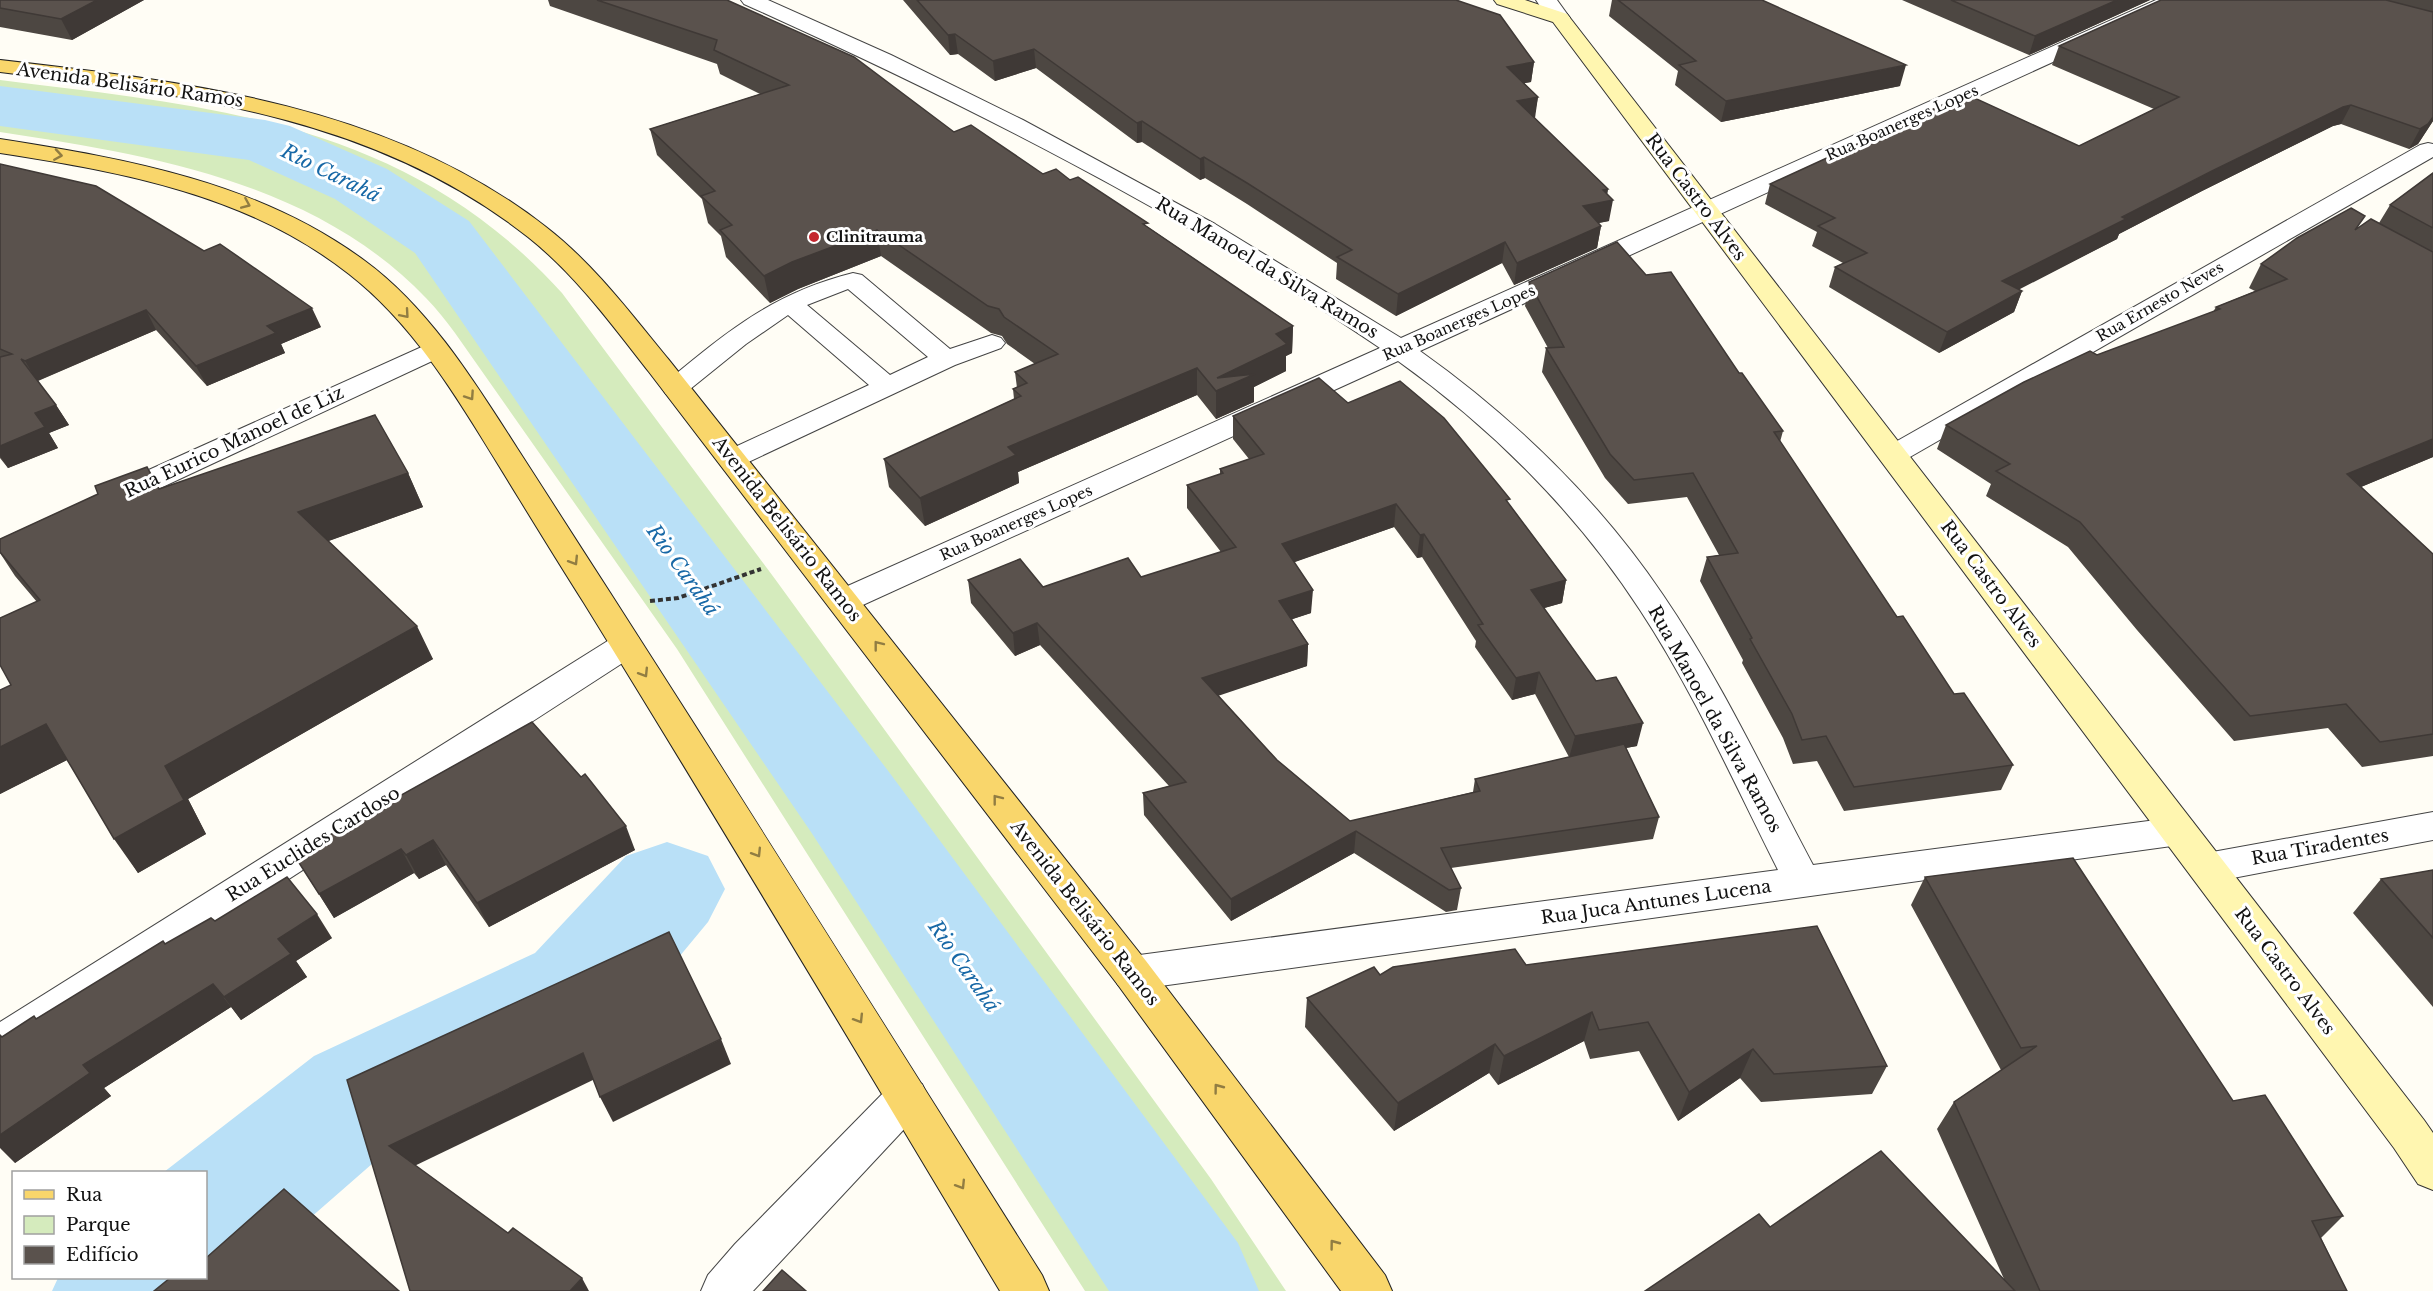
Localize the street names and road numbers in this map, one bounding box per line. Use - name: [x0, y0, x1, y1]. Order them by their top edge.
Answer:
- street label: Avenida Belisário Ramos: [14, 58, 245, 112]
- street label: Rua Boanerges Lopes: [1823, 80, 1981, 165]
- street label: Rua Castro Alves: [1641, 129, 1751, 265]
- street label: Rua Manoel da Silva Ramos: [1152, 193, 1382, 343]
- street label: Rua Ernesto Neves: [2093, 257, 2227, 346]
- street label: Rua Boanerges Lopes: [1380, 280, 1538, 365]
- street label: Rua Eurico Manoel de Liz: [121, 381, 347, 503]
- street label: Avenida Belisário Ramos: [707, 431, 866, 626]
- street label: Rua Boanerges Lopes: [937, 480, 1095, 565]
- street label: Rua Castro Alves: [1936, 516, 2046, 652]
- street label: Rua Manoel da Silva Ramos: [1643, 602, 1787, 836]
- street label: Rua Euclides Cardoso: [222, 782, 404, 906]
- street label: Avenida Belisário Ramos: [1005, 815, 1164, 1010]
- street label: Rua Tiradentes: [2249, 824, 2391, 870]
- street label: Rua Juca Antunes Lucena: [1539, 875, 1773, 929]
- street label: Rua Castro Alves: [2230, 903, 2340, 1039]

